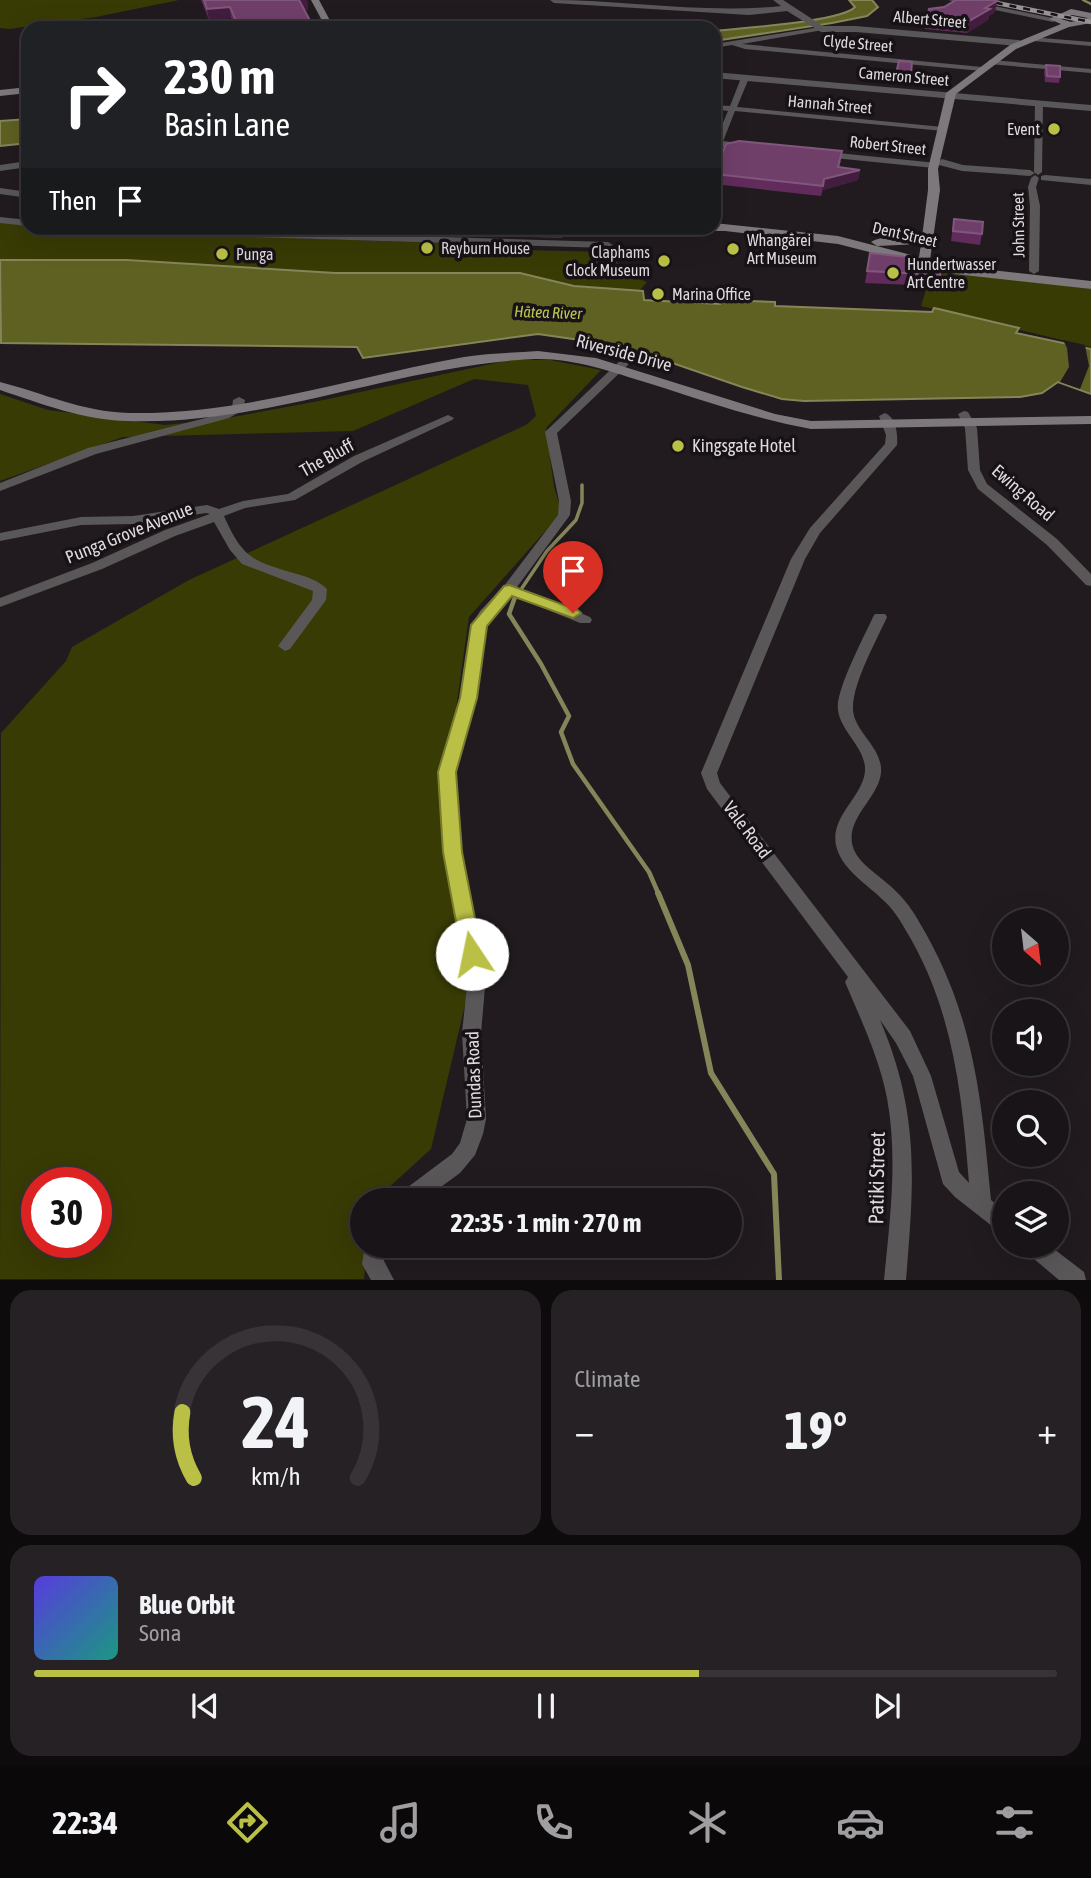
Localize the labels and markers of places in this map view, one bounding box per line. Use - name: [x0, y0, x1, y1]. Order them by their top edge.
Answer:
- place label: Event: [1007, 120, 1040, 138]
- marker: Event: [1046, 121, 1062, 137]
- place label: Whangārei Art Museum: [747, 231, 817, 267]
- place label: Reyburn House: [441, 239, 530, 258]
- marker: Reyburn House: [419, 240, 435, 256]
- marker: Whangārei Art Museum: [725, 241, 741, 257]
- place label: Claphams Clock Museum: [565, 243, 650, 279]
- place label: Punga: [236, 245, 273, 264]
- marker: Punga: [214, 246, 230, 262]
- marker: Claphams Clock Museum: [656, 253, 672, 269]
- place label: Hundertwasser Art Centre: [907, 255, 996, 291]
- marker: Hundertwasser Art Centre: [885, 265, 901, 281]
- place label: Marina Office: [672, 285, 751, 303]
- marker: Marina Office: [650, 286, 666, 302]
- place label: Kingsgate Hotel: [692, 435, 796, 456]
- marker: Kingsgate Hotel: [670, 438, 686, 454]
- pin: [543, 541, 603, 613]

